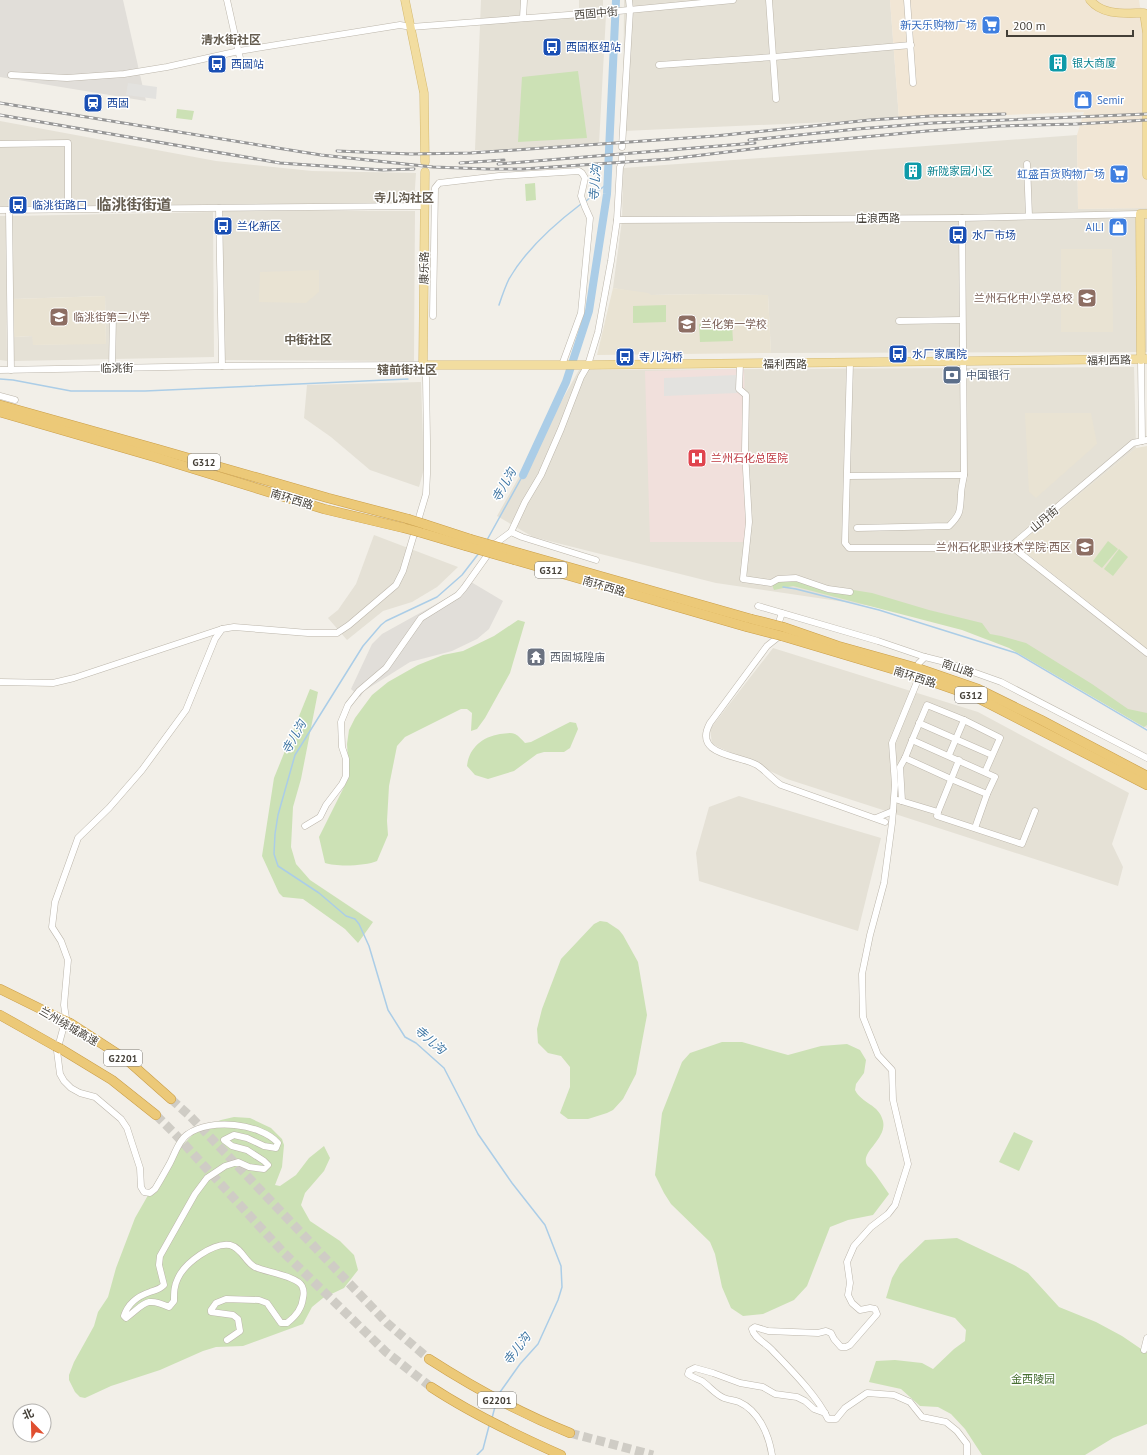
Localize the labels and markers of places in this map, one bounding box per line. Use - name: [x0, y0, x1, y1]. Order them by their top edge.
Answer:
- supermarket icon: 新天乐购物广场: [980, 14, 1002, 36]
- place label: 新天乐购物广场: [900, 18, 977, 32]
- bus stop icon: 西固枢纽站: [541, 36, 563, 58]
- place label: 西固枢纽站: [566, 40, 621, 54]
- building icon: 银大商厦: [1047, 52, 1069, 74]
- bus stop icon: 西固站: [206, 53, 228, 75]
- place label: 银大商厦: [1072, 56, 1116, 70]
- place label: 西固站: [231, 57, 264, 71]
- shop icon: Semir: [1072, 89, 1094, 111]
- station icon: 西固: [82, 92, 104, 114]
- place label: Semir: [1097, 93, 1124, 107]
- place label: 西固: [107, 96, 129, 110]
- building icon: 新陇家园小区: [902, 160, 924, 182]
- supermarket icon: 虹盛百货购物广场: [1108, 163, 1130, 185]
- place label: 新陇家园小区: [927, 164, 993, 178]
- place label: 虹盛百货购物广场: [1017, 167, 1105, 181]
- bus stop icon: 临洮街路口: [7, 194, 29, 216]
- place label: 临洮街路口: [32, 198, 87, 212]
- bus stop icon: 兰化新区: [212, 215, 234, 237]
- shop icon: AILI: [1107, 216, 1129, 238]
- place label: 兰化新区: [237, 219, 281, 233]
- place label: AILI: [1085, 220, 1104, 234]
- bus stop icon: 水厂市场: [947, 224, 969, 246]
- place label: 水厂市场: [972, 228, 1016, 242]
- school or university icon: 兰州石化中小学总校: [1076, 287, 1098, 309]
- place label: 兰州石化中小学总校: [974, 291, 1073, 305]
- school or university icon: 临洮街第二小学: [48, 306, 70, 328]
- place label: 临洮街第二小学: [73, 310, 150, 324]
- school or university icon: 兰化第一学校: [676, 313, 698, 335]
- place label: 兰化第一学校: [701, 317, 767, 331]
- bus stop icon: 水厂家属院: [887, 343, 909, 365]
- bus stop icon: 寺儿沟桥: [614, 346, 636, 368]
- place label: 水厂家属院: [912, 347, 967, 361]
- place label: 寺儿沟桥: [639, 350, 683, 364]
- bank icon: 中国银行: [941, 364, 963, 386]
- place label: 中国银行: [966, 368, 1010, 382]
- hospital icon: 兰州石化总医院: [686, 447, 708, 469]
- place label: 兰州石化总医院: [711, 451, 788, 465]
- school or university icon: 兰州石化职业技术学院·西区: [1074, 536, 1096, 558]
- place label: 兰州石化职业技术学院·西区: [936, 540, 1071, 554]
- temple icon: 西固城隍庙: [525, 646, 547, 668]
- place label: 西固城隍庙: [550, 650, 605, 664]

